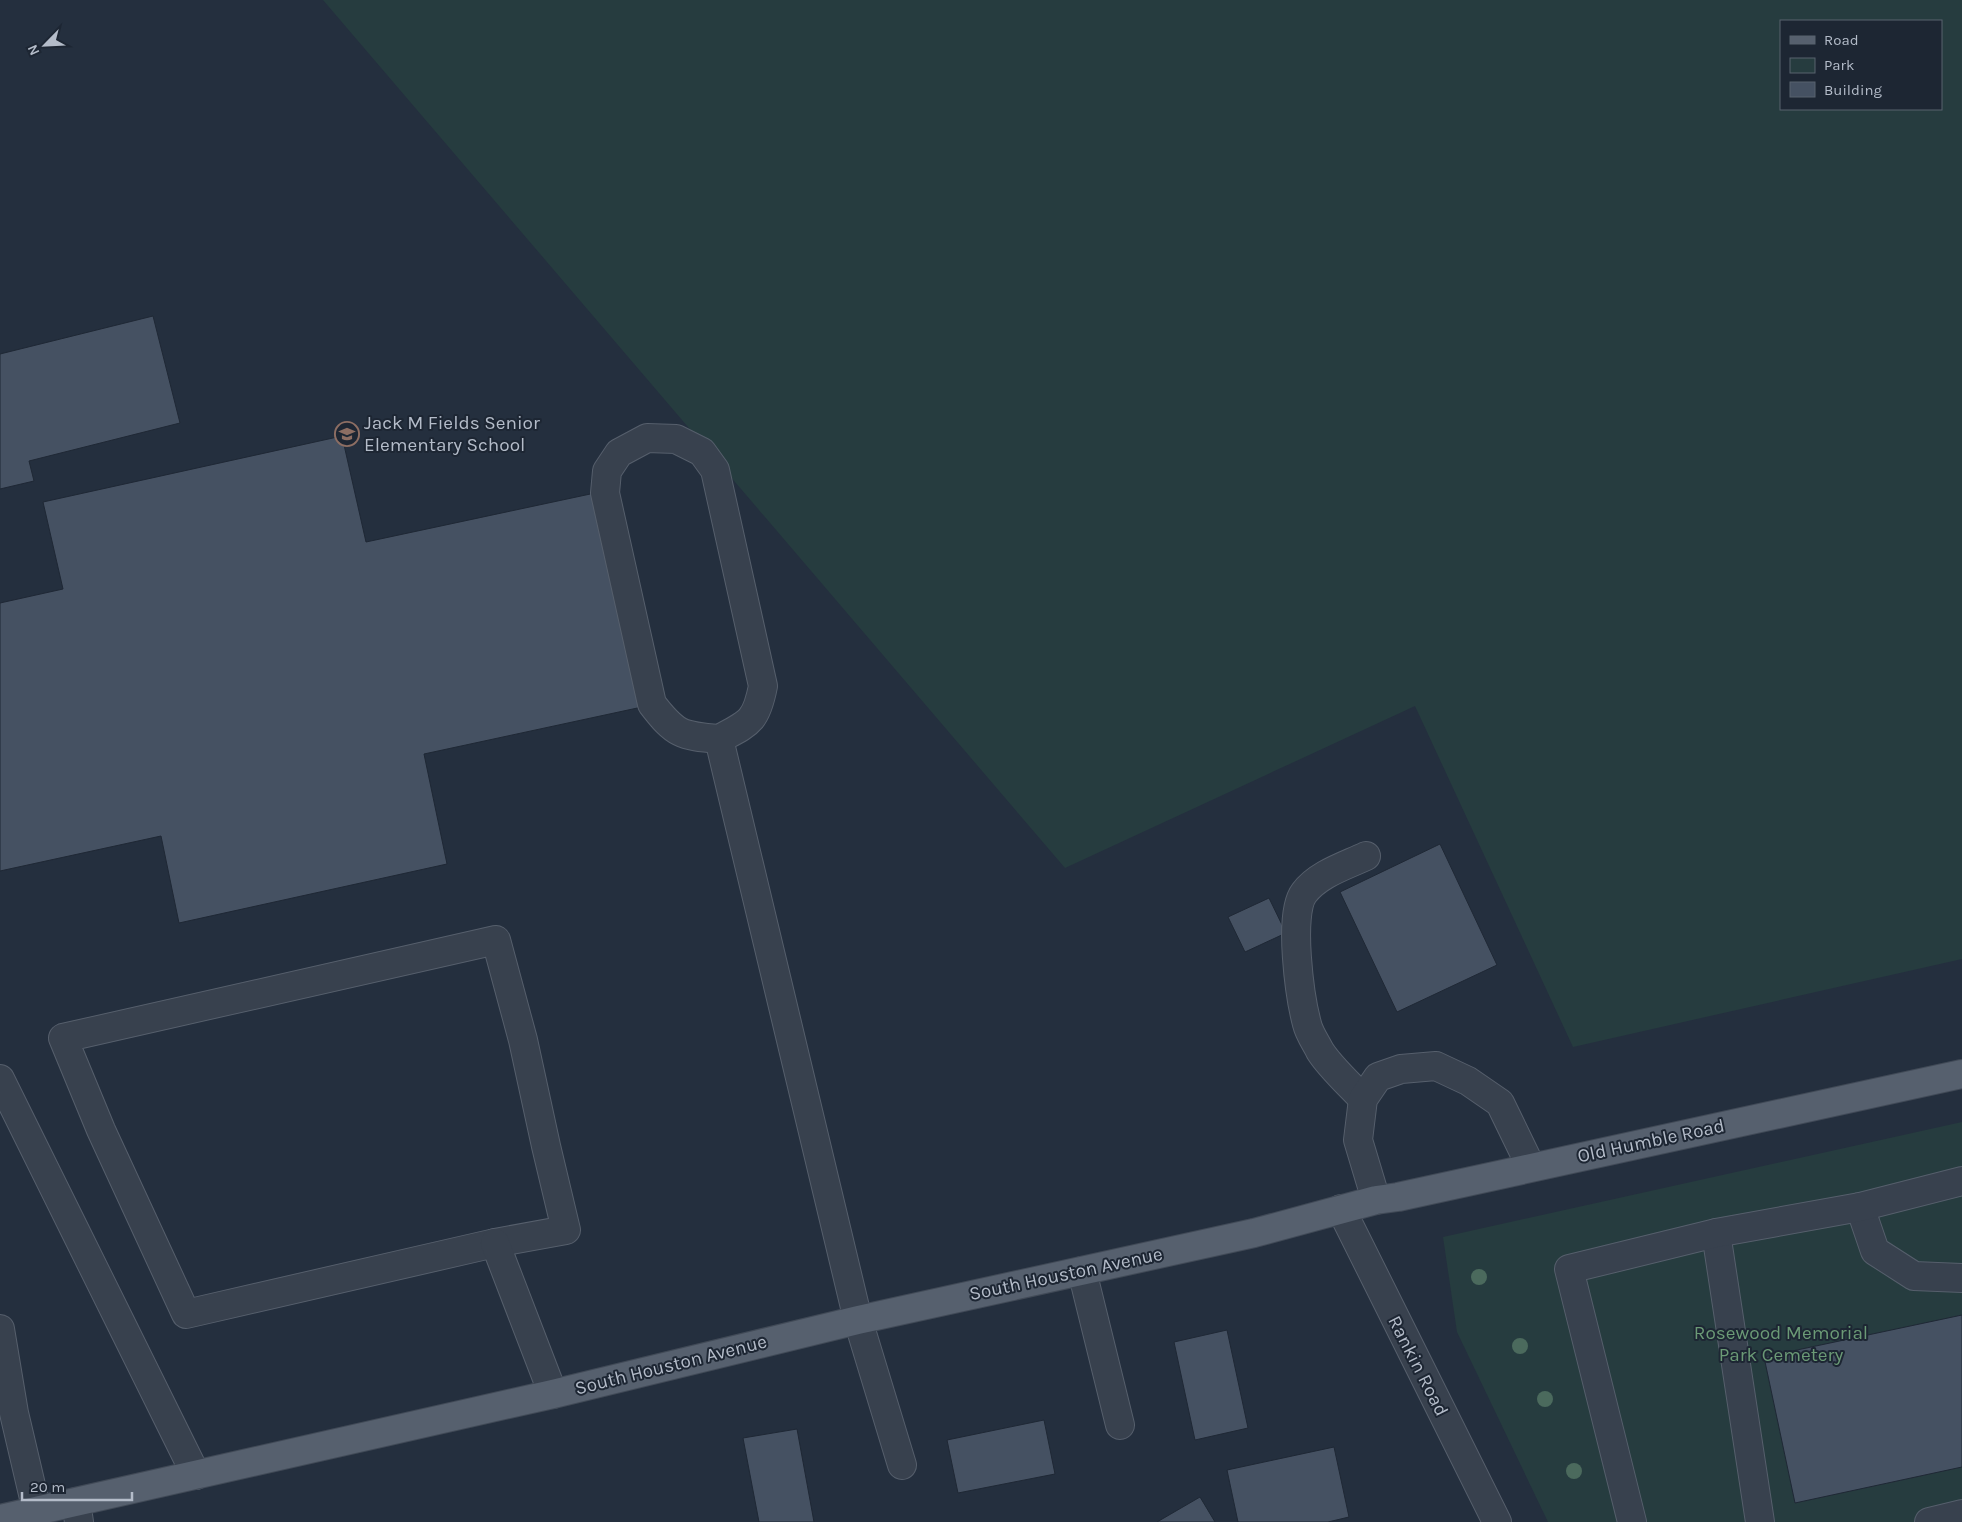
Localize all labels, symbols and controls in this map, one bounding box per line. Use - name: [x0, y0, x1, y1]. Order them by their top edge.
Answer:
- north arrow: [20, 20, 70, 70]
- legend: [1780, 20, 1942, 110]
- text: Road: [1824, 31, 1859, 49]
- text: N: [24, 42, 43, 58]
- text: Park: [1824, 56, 1854, 74]
- text: Building: [1824, 81, 1882, 99]
- place label: Jack M Fields Senior Elementary School: [364, 412, 540, 456]
- school or university icon: Jack M Fields Senior Elementary School: [334, 421, 360, 447]
- street label: Old Humble Road: [1575, 1115, 1727, 1167]
- street label: South Houston Avenue: [967, 1243, 1165, 1305]
- street label: Rankin Road: [1383, 1312, 1453, 1420]
- park label: Rosewood Memorial Park Cemetery: [1694, 1322, 1868, 1366]
- street label: South Houston Avenue: [573, 1330, 769, 1400]
- scale bar: [22, 1470, 132, 1502]
- text: 20 m: [30, 1478, 65, 1496]

